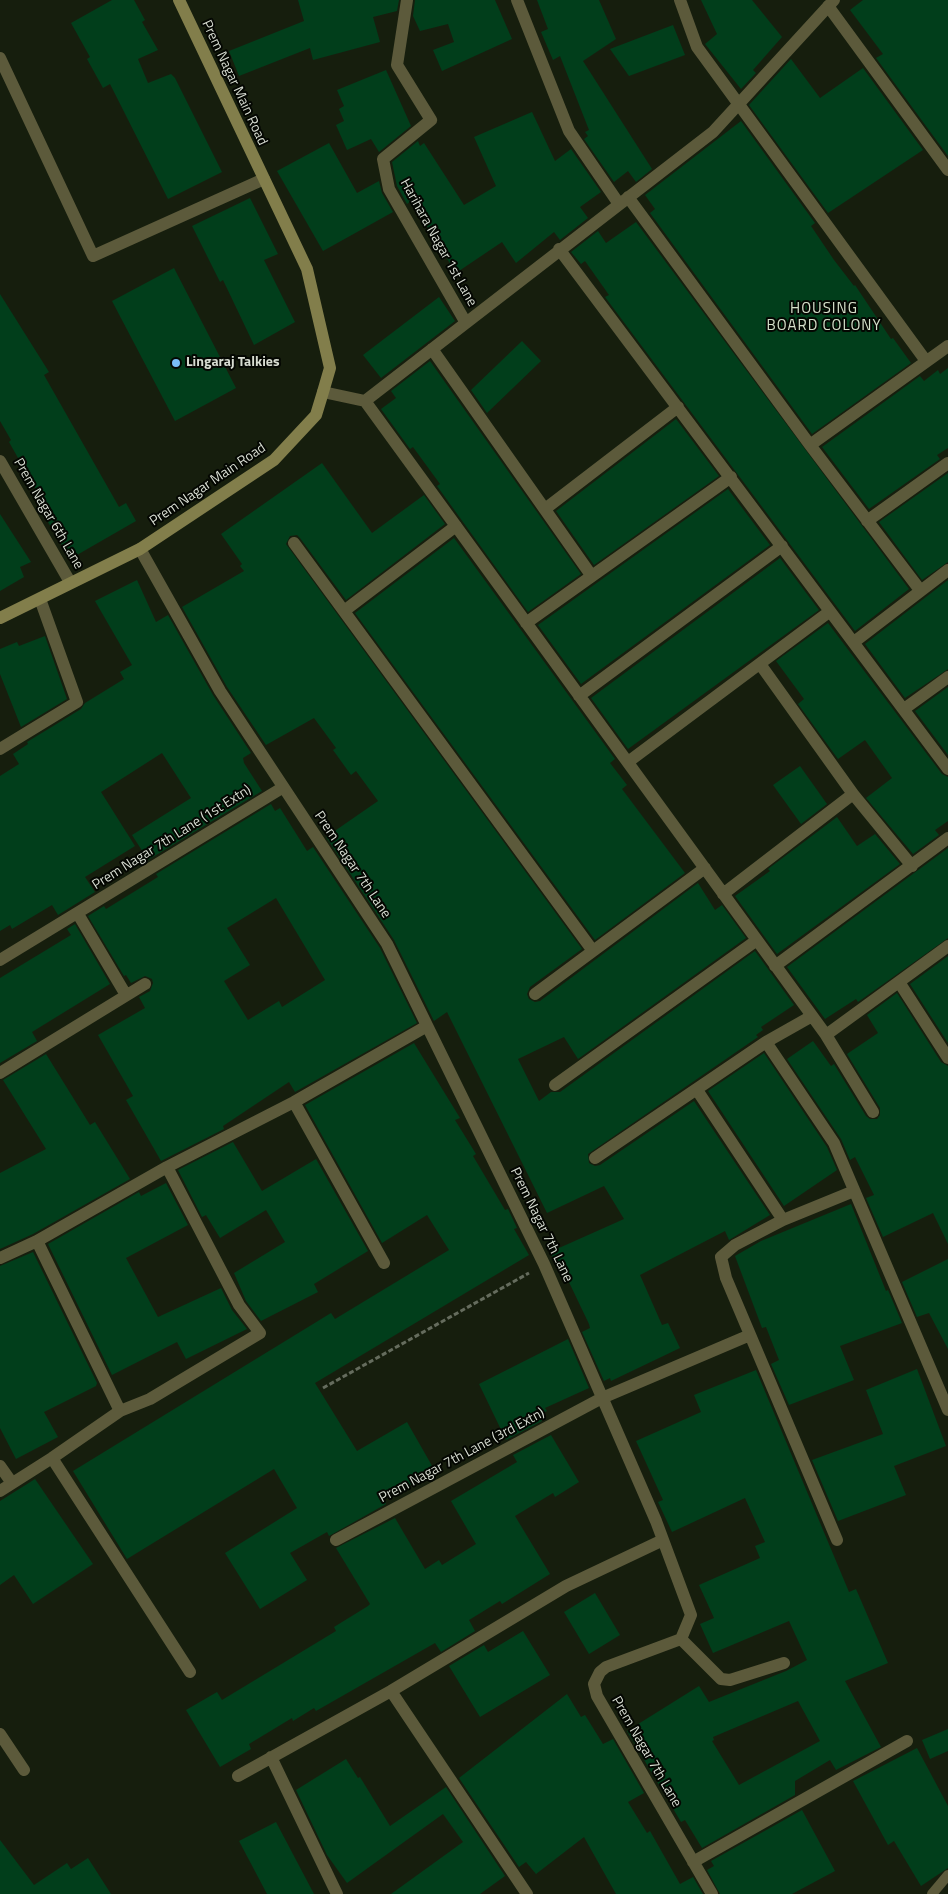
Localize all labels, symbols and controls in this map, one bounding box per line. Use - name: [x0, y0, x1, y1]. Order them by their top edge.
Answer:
- street label: Prem Nagar Main Road: [198, 18, 270, 148]
- street label: Harihara Nagar 1st Lane: [396, 176, 480, 310]
- district label: HOUSING BOARD COLONY: [765, 300, 883, 335]
- place label: Lingaraj Talkies: [186, 355, 280, 371]
- marker: Lingaraj Talkies: [170, 357, 182, 369]
- street label: Prem Nagar Main Road: [147, 440, 269, 530]
- street label: Prem Nagar 6th Lane: [9, 456, 87, 572]
- street label: Prem Nagar 7th Lane (1st Extn): [89, 782, 255, 894]
- street label: Prem Nagar 7th Lane: [310, 808, 394, 922]
- street label: Prem Nagar 7th Lane: [506, 1165, 576, 1285]
- street label: Prem Nagar 7th Lane (3rd Extn): [376, 1405, 548, 1507]
- street label: Prem Nagar 7th Lane: [607, 1694, 685, 1810]

